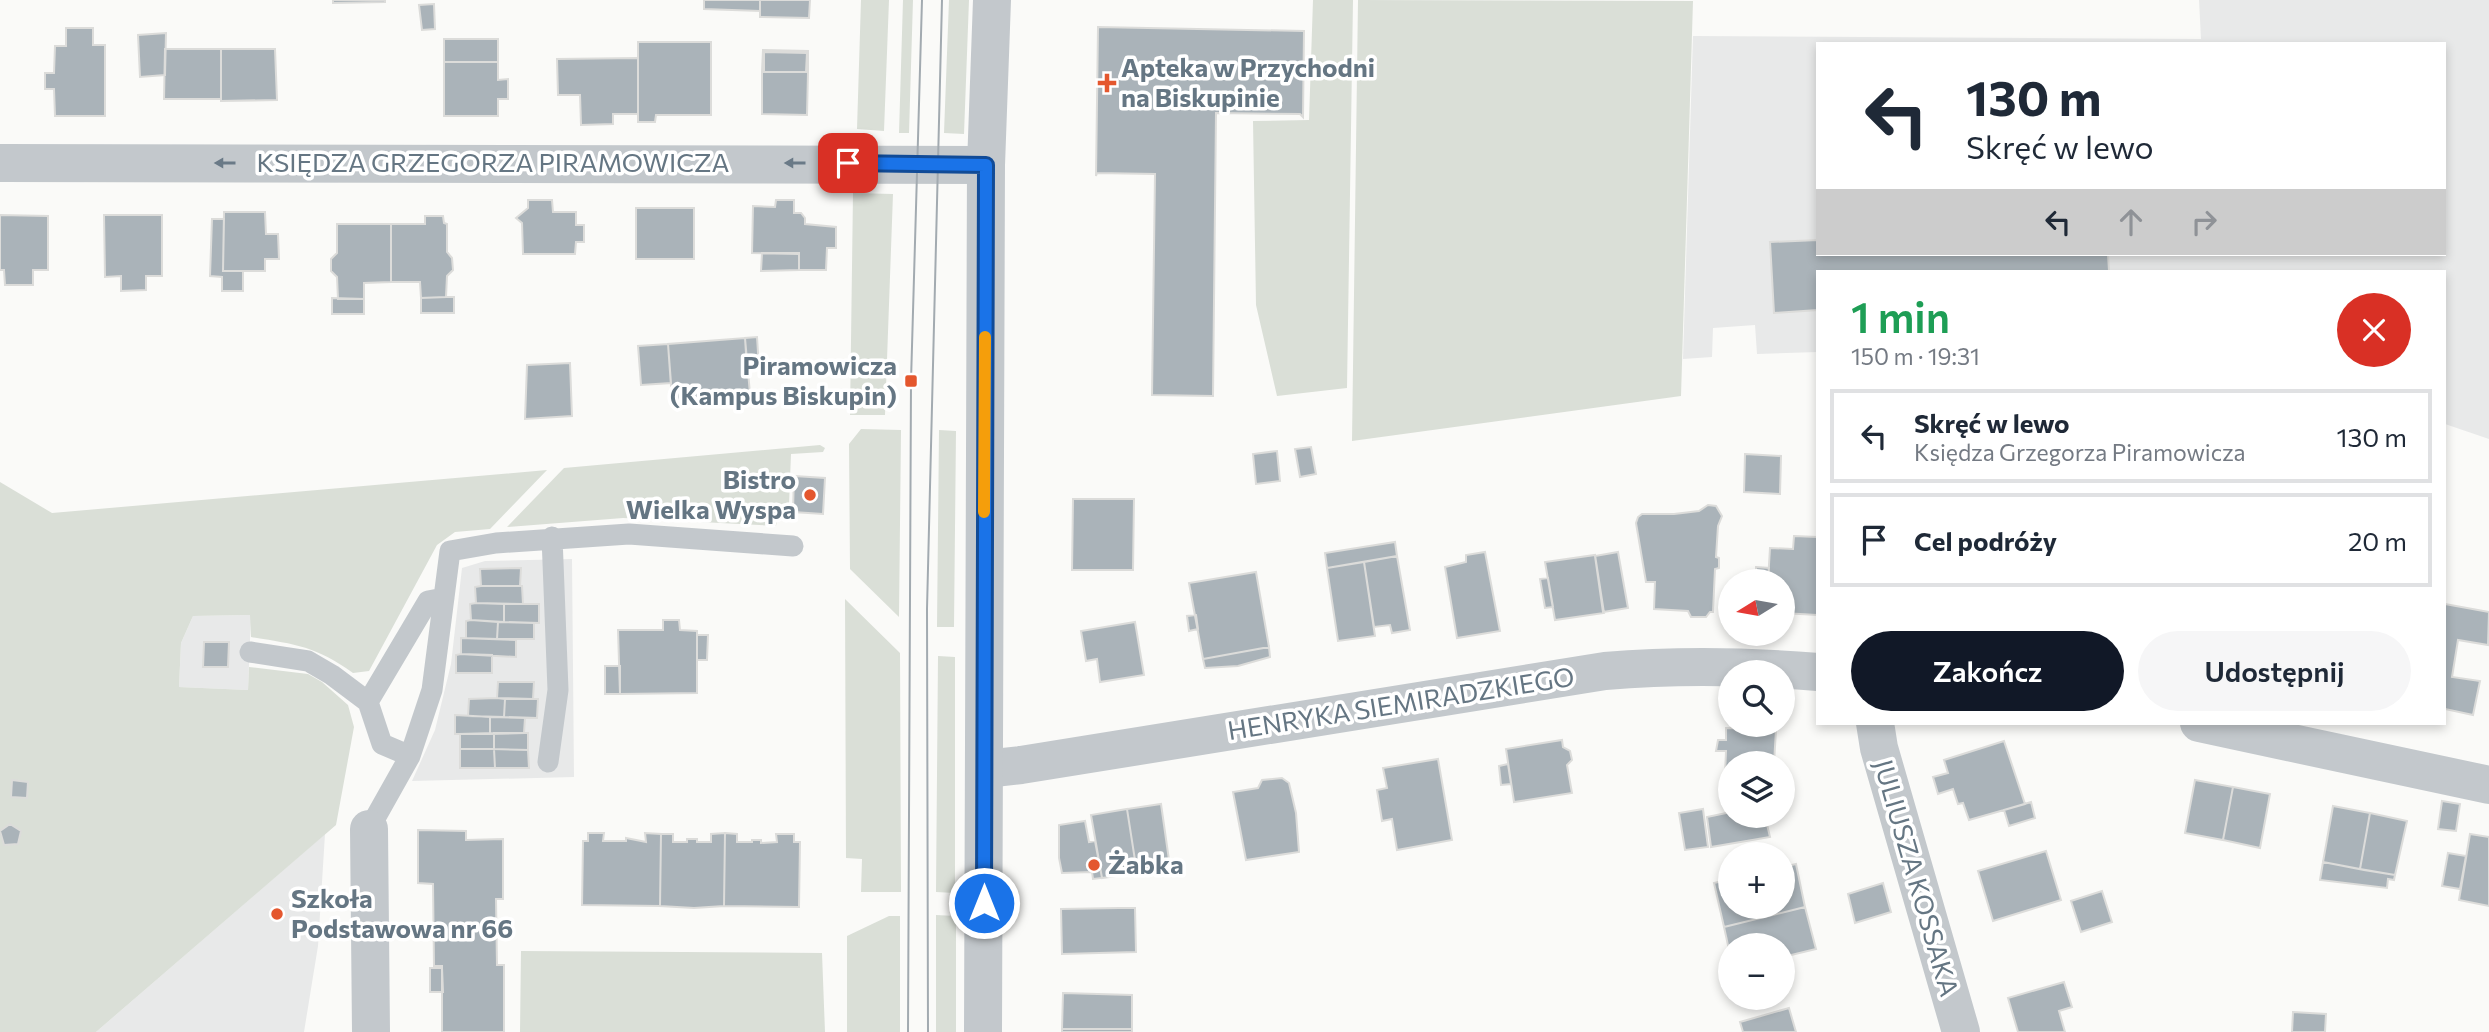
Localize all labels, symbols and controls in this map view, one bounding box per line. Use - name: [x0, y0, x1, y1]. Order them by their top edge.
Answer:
- place label: Apteka w Przychodni na Biskupinie: [1121, 51, 1375, 112]
- text: 130 m: [1966, 66, 2101, 126]
- icon: left: [1851, 70, 1942, 161]
- marker: Apteka w Przychodni na Biskupinie: [1099, 75, 1115, 91]
- text: Skręć w lewo: [1966, 126, 2154, 166]
- pin: [818, 133, 878, 193]
- icon: arrive: [829, 144, 867, 182]
- street label: KSIĘDZA GRZEGORZA PIRAMOWICZA: [257, 146, 730, 177]
- one-way arrow: [213, 157, 235, 169]
- one-way arrow: [784, 157, 806, 169]
- icon: left: [2039, 203, 2077, 241]
- icon: ahead: [2112, 203, 2150, 241]
- icon: right: [2185, 203, 2223, 241]
- text: 1 min: [1851, 290, 1950, 342]
- button: close: [2337, 293, 2411, 367]
- text: 150 m · 19:31: [1851, 342, 1980, 370]
- place label: Piramowicza (Kampus Biskupin): [670, 349, 897, 410]
- marker: Piramowicza (Kampus Biskupin): [903, 373, 919, 389]
- text: Skręć w lewo: [1914, 407, 2070, 438]
- icon: left: [1855, 417, 1893, 455]
- text: 130 m: [2336, 421, 2407, 452]
- text: Księdza Grzegorza Piramowicza: [1914, 438, 2246, 466]
- place label: Bistro Wielka Wyspa: [626, 463, 796, 524]
- marker: Bistro Wielka Wyspa: [802, 487, 818, 503]
- icon: arrive: [1855, 521, 1893, 559]
- text: Cel podróży: [1914, 525, 2057, 556]
- text: 20 m: [2348, 525, 2407, 556]
- north arrow: [1718, 569, 1796, 646]
- map controls: [1718, 569, 1795, 1010]
- button: Zakończ: [1851, 631, 2124, 711]
- button: Udostępnij: [2138, 631, 2411, 711]
- street label: HENRYKA SIEMIRADZKIEGO: [1225, 660, 1576, 745]
- button: search: [1718, 660, 1795, 737]
- button: layers: [1718, 751, 1795, 828]
- street label: JULIUSZA KOSSAKA: [1869, 756, 1966, 1000]
- button: +: [1718, 842, 1795, 919]
- place label: Żabka: [1108, 848, 1184, 879]
- marker: Żabka: [1086, 857, 1102, 873]
- position arrow: [947, 866, 1021, 940]
- place label: Szkoła Podstawowa nr 66: [291, 882, 513, 943]
- marker: Szkoła Podstawowa nr 66: [269, 906, 285, 922]
- button: −: [1718, 933, 1795, 1010]

